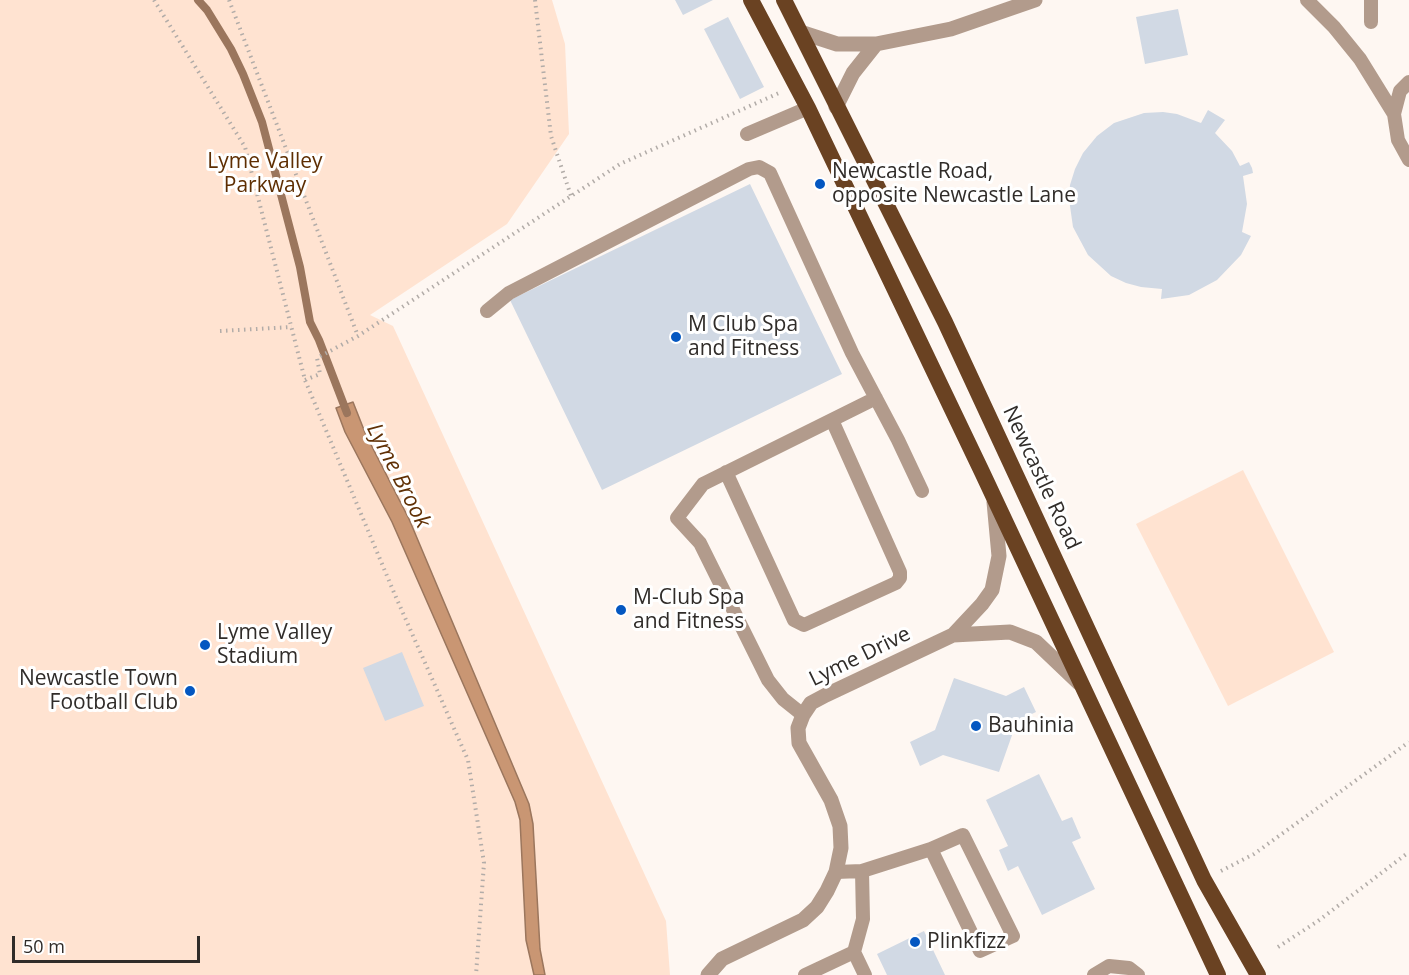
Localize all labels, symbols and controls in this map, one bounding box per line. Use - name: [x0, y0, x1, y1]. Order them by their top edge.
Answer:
- park label: Lyme Valley Parkway: [207, 149, 323, 199]
- place label: Newcastle Road, opposite Newcastle Lane: [832, 159, 1076, 209]
- marker: Newcastle Road, opposite Newcastle Lane: [813, 177, 827, 191]
- place label: M Club Spa and Fitness: [688, 312, 799, 362]
- marker: M Club Spa and Fitness: [669, 330, 683, 344]
- street label: Newcastle Road: [997, 402, 1085, 554]
- water label: Lyme Brook: [360, 419, 436, 533]
- place label: M-Club Spa and Fitness: [633, 585, 744, 635]
- marker: M-Club Spa and Fitness: [614, 603, 628, 617]
- place label: Lyme Valley Stadium: [217, 620, 332, 670]
- street label: Lyme Drive: [805, 622, 915, 692]
- marker: Lyme Valley Stadium: [198, 638, 212, 652]
- place label: Newcastle Town Football Club: [19, 666, 178, 716]
- marker: Newcastle Town Football Club: [183, 684, 197, 698]
- place label: Bauhinia: [988, 713, 1074, 739]
- marker: Bauhinia: [969, 719, 983, 733]
- scale bar: [15, 924, 202, 962]
- place label: Plinkfizz: [927, 929, 1006, 955]
- text: 50 m: [23, 934, 65, 958]
- marker: Plinkfizz: [908, 935, 922, 949]

